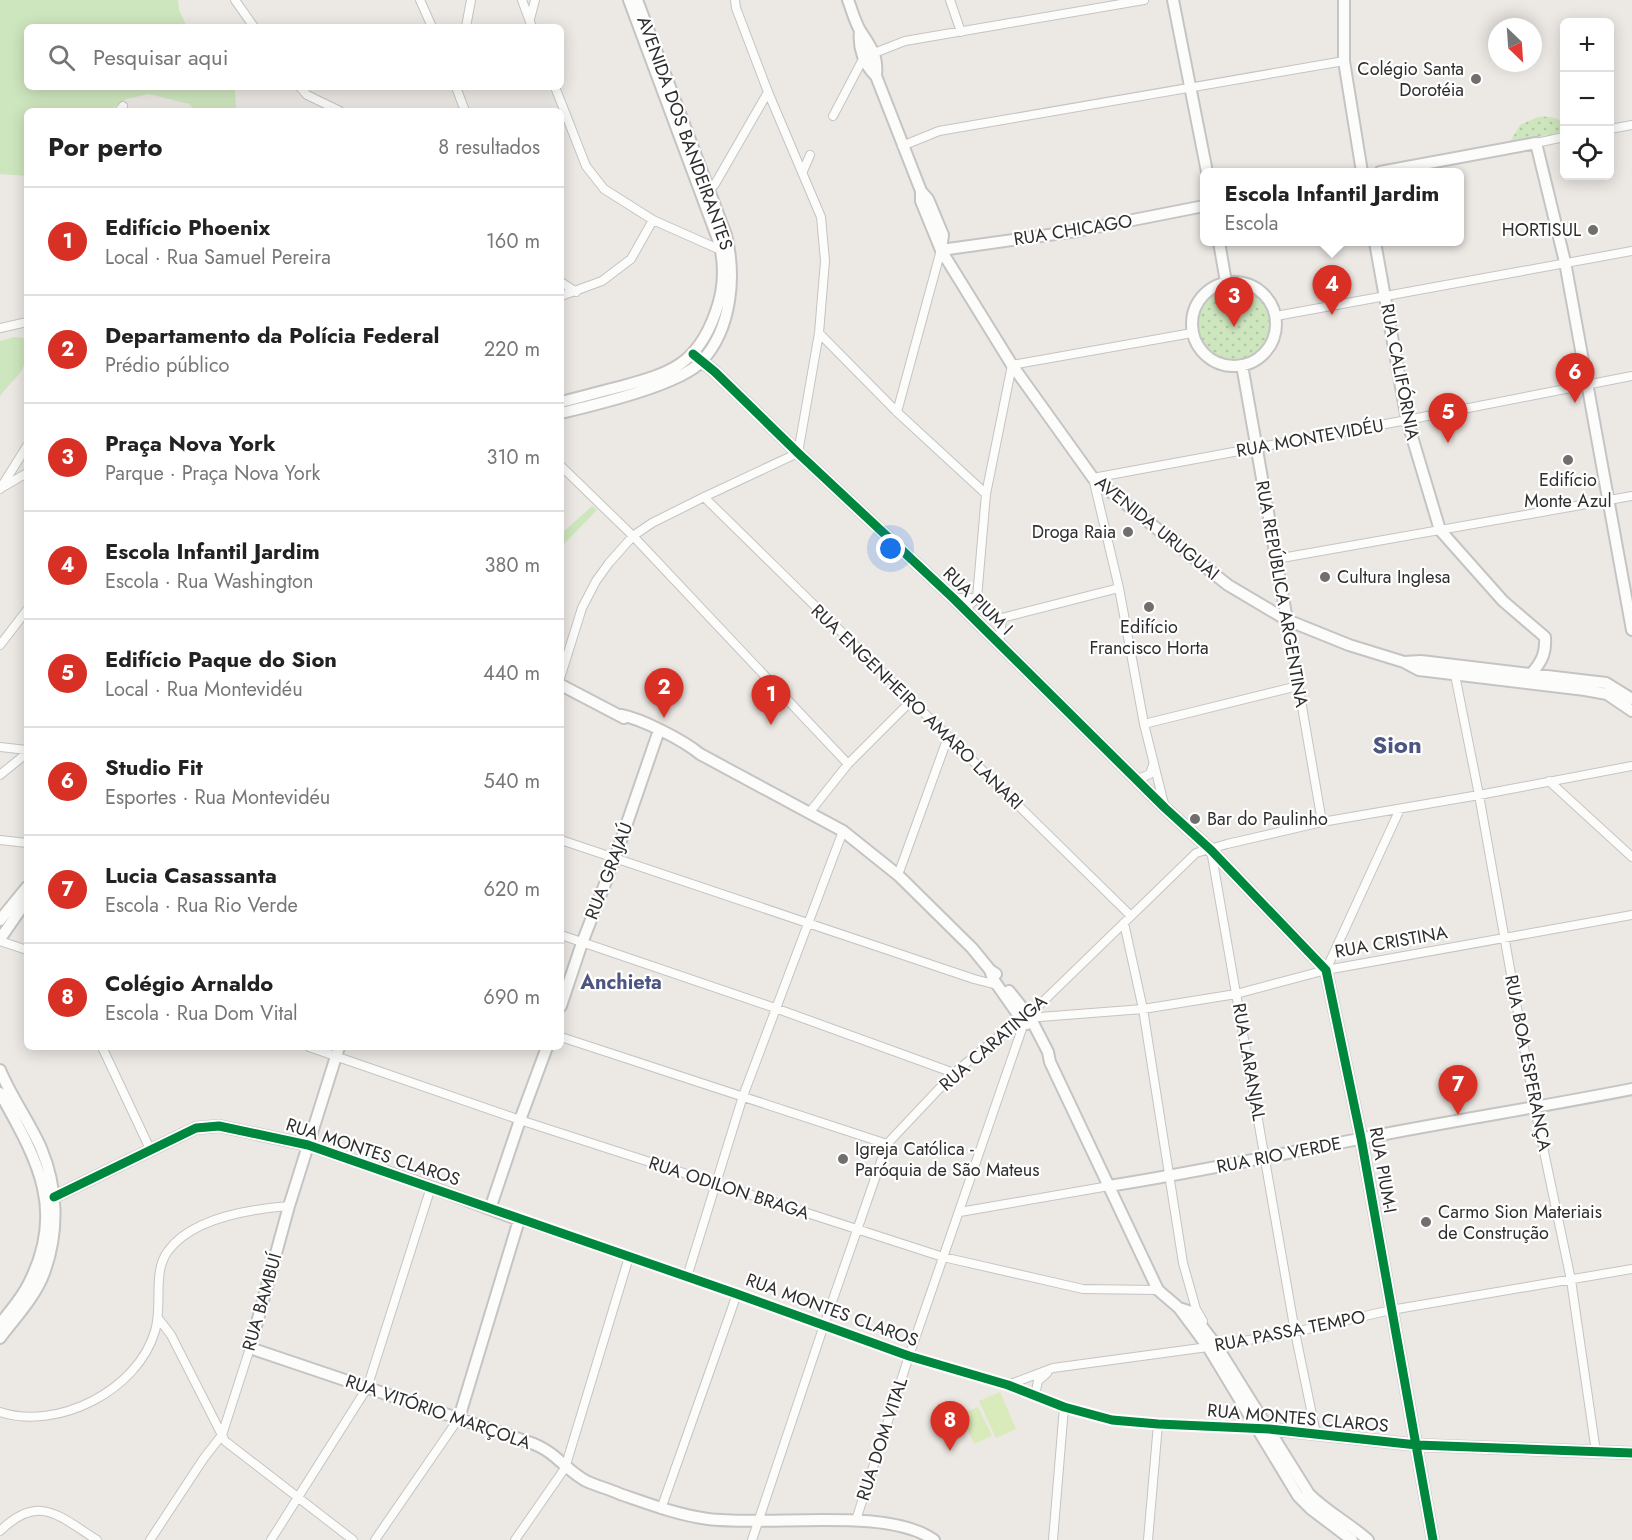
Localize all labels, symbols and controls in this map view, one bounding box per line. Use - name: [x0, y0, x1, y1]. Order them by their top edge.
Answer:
- street label: AVENIDA DOS BANDEIRANTES: [631, 12, 740, 254]
- north arrow: [1488, 18, 1542, 72]
- map controls: [1560, 18, 1614, 180]
- button: +: [1560, 18, 1614, 72]
- search box: [24, 24, 564, 90]
- icon: search: [45, 41, 78, 74]
- text: Pesquisar aqui: [93, 41, 228, 73]
- place label: Colégio Santa Dorotéia: [1357, 56, 1464, 103]
- marker: Colégio Santa Dorotéia: [1469, 72, 1483, 86]
- button: −: [1560, 72, 1614, 126]
- button: locate: [1560, 126, 1614, 180]
- text: Por perto: [48, 128, 162, 166]
- text: 8 resultados: [438, 133, 540, 162]
- popup: [1200, 168, 1464, 246]
- text: Escola Infantil Jardim: [1225, 177, 1439, 209]
- street label: RUA CHICAGO: [1012, 208, 1134, 252]
- text: Escola: [1225, 209, 1278, 238]
- text: Edifício Phoenix: [105, 211, 270, 243]
- place label: HORTISUL: [1502, 217, 1581, 243]
- marker: HORTISUL: [1586, 223, 1600, 237]
- text: 1: [62, 227, 73, 256]
- text: 160 m: [486, 227, 540, 256]
- text: Local · Rua Samuel Pereira: [105, 243, 331, 272]
- pin: 4: [1312, 266, 1352, 315]
- pin: 3: [1214, 278, 1254, 327]
- street label: RUA CALIFÓRNIA: [1374, 301, 1426, 443]
- text: Departamento da Polícia Federal: [105, 319, 440, 351]
- text: 2: [61, 335, 74, 364]
- text: 220 m: [484, 335, 540, 364]
- text: Prédio público: [105, 351, 230, 380]
- pin: 6: [1556, 354, 1594, 403]
- pin: 5: [1428, 394, 1468, 443]
- street label: RUA MONTEVIDÉU: [1234, 412, 1386, 464]
- text: Praça Nova York: [105, 427, 276, 459]
- text: 3: [61, 443, 74, 472]
- text: 310 m: [486, 443, 540, 472]
- marker: Edifício Monte Azul: [1561, 453, 1575, 467]
- text: Parque · Praça Nova York: [105, 459, 320, 488]
- place label: Edifício Monte Azul: [1524, 467, 1612, 514]
- street label: AVENIDA URUGUAI: [1089, 470, 1225, 586]
- street label: RUA REPÚBLICA ARGENTINA: [1249, 478, 1315, 710]
- place label: Droga Raia: [1032, 519, 1116, 545]
- marker: Droga Raia: [1121, 525, 1135, 539]
- your location: [876, 534, 905, 563]
- text: Escola Infantil Jardim: [105, 535, 320, 567]
- text: 4: [61, 551, 74, 580]
- text: 380 m: [485, 551, 540, 580]
- street label: RUA PIUM I: [937, 561, 1019, 641]
- place label: Cultura Inglesa: [1337, 564, 1450, 590]
- text: Escola · Rua Washington: [105, 567, 313, 596]
- marker: Cultura Inglesa: [1318, 570, 1332, 584]
- street label: RUA ENGENHEIRO AMARO LANARI: [805, 598, 1029, 816]
- marker: Edifício Francisco Horta: [1142, 600, 1156, 614]
- place label: Edifício Francisco Horta: [1089, 614, 1209, 661]
- text: Edifício Paque do Sion: [105, 643, 337, 675]
- text: 5: [61, 659, 74, 688]
- text: 440 m: [483, 659, 540, 688]
- pin: 2: [644, 668, 684, 718]
- text: Local · Rua Montevidéu: [105, 675, 303, 704]
- pin: 1: [752, 676, 790, 725]
- district label: Sion: [1372, 727, 1422, 762]
- text: Studio Fit: [105, 751, 203, 783]
- text: 6: [61, 767, 74, 796]
- text: 540 m: [483, 767, 540, 796]
- text: Esportes · Rua Montevidéu: [105, 783, 330, 812]
- place label: Bar do Paulinho: [1207, 806, 1328, 832]
- marker: Bar do Paulinho: [1188, 812, 1202, 826]
- street label: RUA GRAJAÚ: [579, 819, 639, 923]
- text: Lucia Casassanta: [105, 859, 277, 891]
- text: 7: [61, 875, 74, 904]
- text: 620 m: [484, 875, 540, 904]
- text: Escola · Rua Rio Verde: [105, 891, 298, 920]
- street label: RUA CRISTINA: [1333, 919, 1449, 965]
- text: Colégio Arnaldo: [105, 967, 273, 999]
- district label: Anchieta: [579, 968, 662, 997]
- street label: RUA BOA ESPERANÇA: [1498, 973, 1558, 1154]
- text: 8: [61, 983, 74, 1012]
- text: 690 m: [483, 983, 540, 1012]
- street label: RUA CARATINGA: [933, 989, 1053, 1097]
- text: Escola · Rua Dom Vital: [105, 999, 298, 1028]
- street label: RUA LARANJAL: [1226, 1001, 1272, 1123]
- pin: 7: [1438, 1066, 1478, 1115]
- street label: RUA MONTES CLAROS: [282, 1112, 464, 1193]
- street label: RUA PIUM-I: [1363, 1125, 1403, 1215]
- street label: RUA RIO VERDE: [1214, 1130, 1344, 1180]
- place label: Igreja Católica - Paróquia de São Mateus: [855, 1136, 1039, 1183]
- street label: RUA ODILON BRAGA: [645, 1150, 813, 1226]
- marker: Igreja Católica - Paróquia de São Mateus: [836, 1152, 850, 1166]
- place label: Carmo Sion Materiais de Construção: [1438, 1199, 1602, 1246]
- marker: Carmo Sion Materiais de Construção: [1419, 1215, 1433, 1229]
- street label: RUA BAMBUÍ: [236, 1250, 289, 1354]
- street label: RUA MONTES CLAROS: [742, 1267, 922, 1353]
- street label: RUA PASSA TEMPO: [1212, 1304, 1368, 1358]
- street label: RUA VITÓRIO MARÇOLA: [342, 1368, 534, 1456]
- street label: RUA DOM VITAL: [850, 1374, 914, 1504]
- street label: RUA MONTES CLAROS: [1206, 1397, 1390, 1439]
- pin: 8: [930, 1402, 970, 1451]

